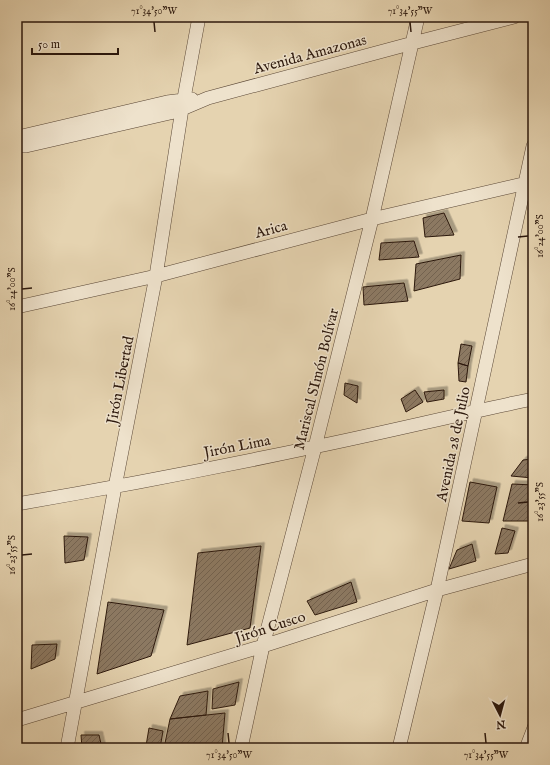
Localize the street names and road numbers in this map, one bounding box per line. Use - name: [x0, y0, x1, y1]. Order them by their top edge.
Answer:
- street label: Avenida Amazonas: [251, 30, 369, 79]
- street label: Arica: [252, 216, 290, 243]
- street label: Mariscal SImón Bolívar: [290, 306, 343, 452]
- street label: Jirón Libertad: [102, 333, 139, 428]
- street label: Avenida 28 de Julio: [432, 385, 475, 504]
- street label: Jirón Lima: [200, 431, 273, 463]
- street label: Jirón Cusco: [231, 607, 308, 648]

